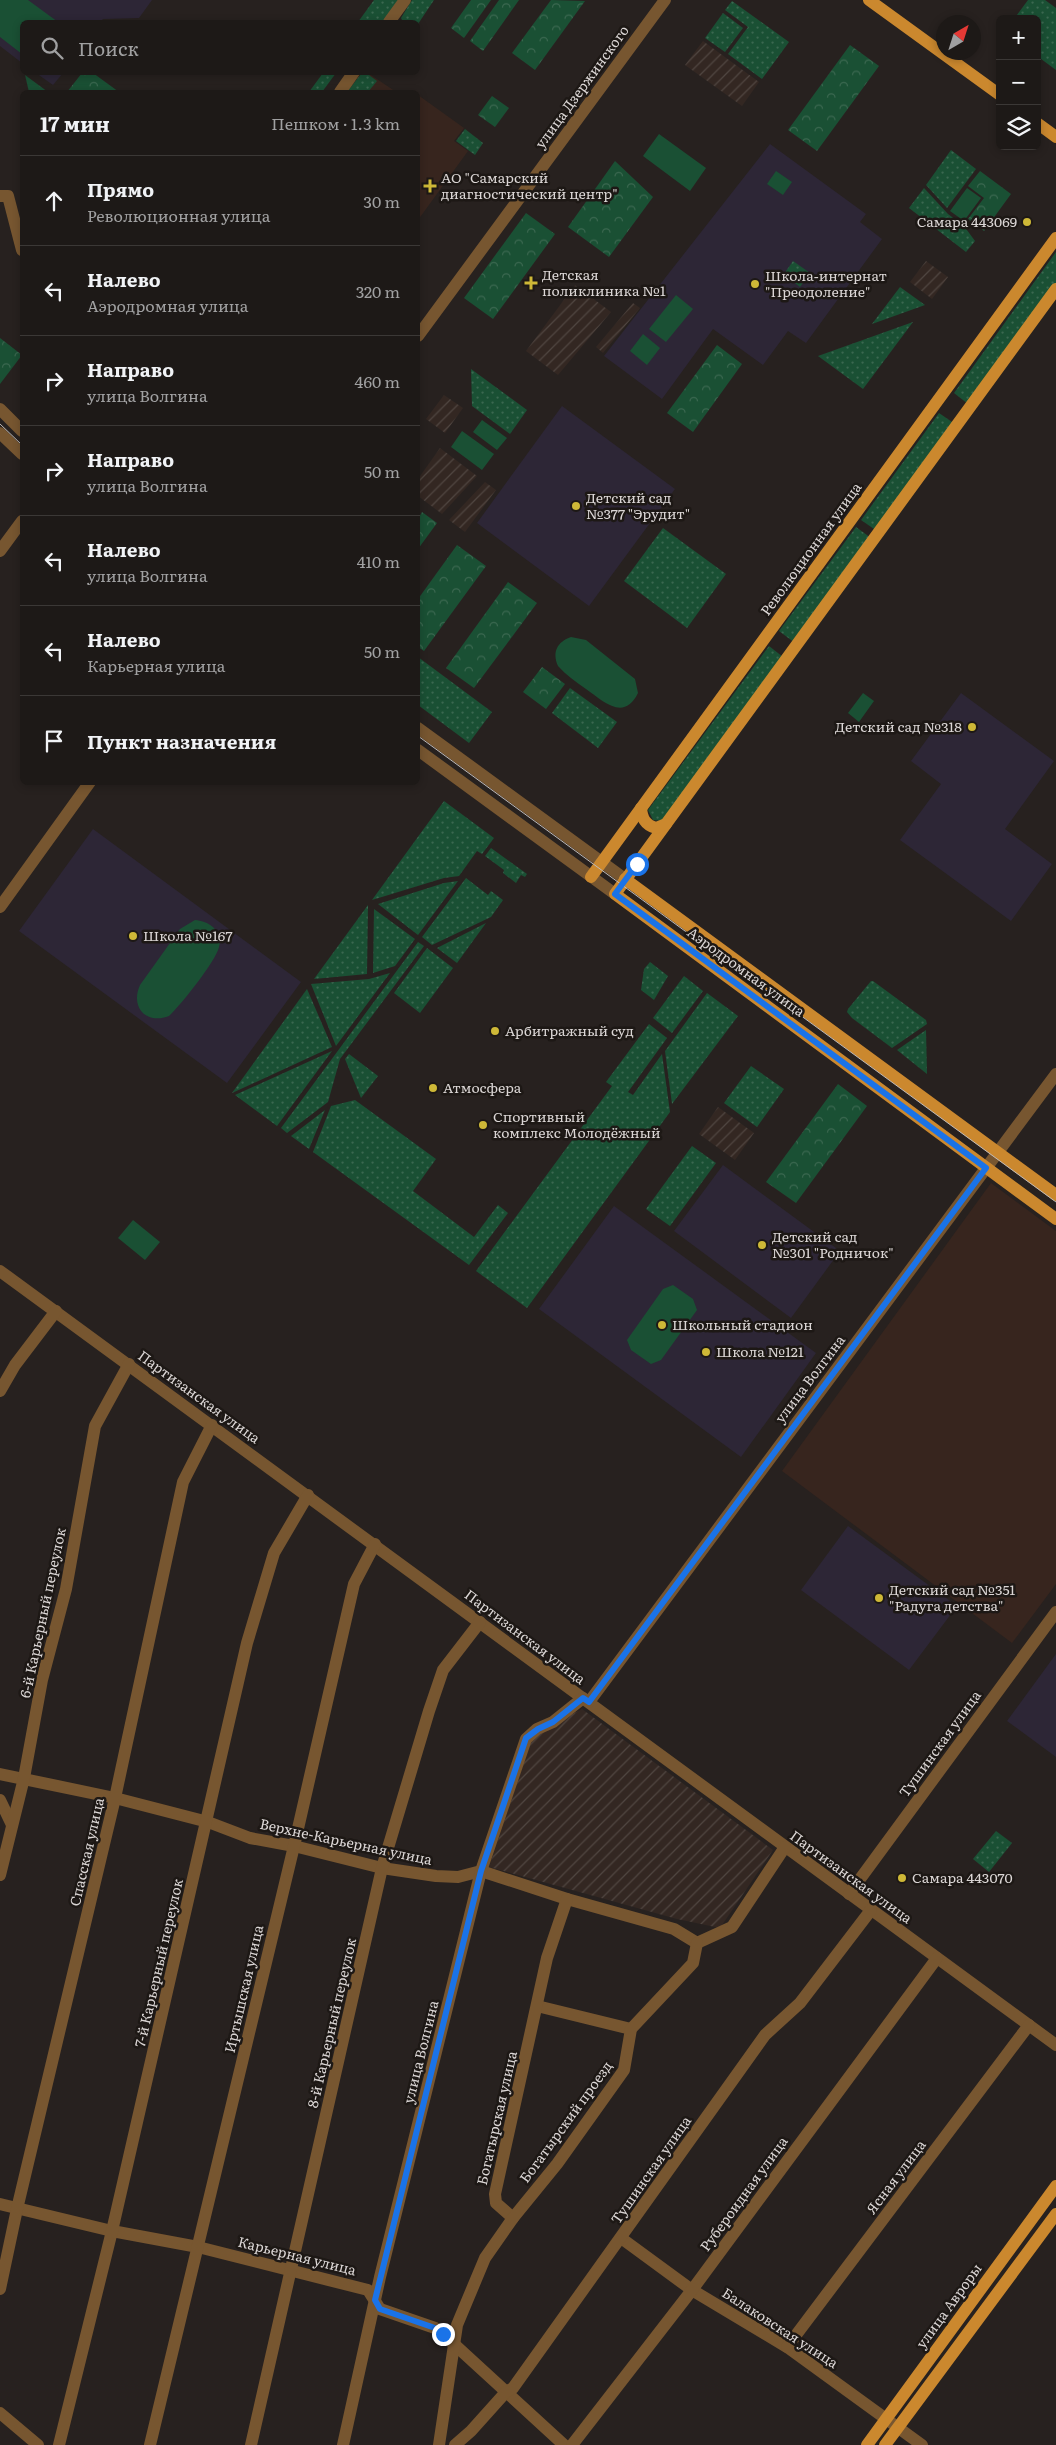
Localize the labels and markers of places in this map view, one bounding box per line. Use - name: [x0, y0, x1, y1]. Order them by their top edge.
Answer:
- place label: АО "Самарский диагностический центр": [441, 167, 618, 203]
- marker: АО "Самарский диагностический центр": [423, 179, 437, 193]
- place label: Самара 443069: [917, 211, 1017, 231]
- marker: Самара 443069: [1021, 216, 1033, 228]
- place label: Детская поликлиника №1: [542, 264, 666, 300]
- place label: Школа-интернат "Преодоление": [765, 265, 887, 301]
- marker: Детская поликлиника №1: [524, 276, 538, 290]
- marker: Школа-интернат "Преодоление": [749, 278, 761, 290]
- place label: Детский сад №377 "Эрудит": [586, 487, 690, 523]
- marker: Детский сад №377 "Эрудит": [570, 500, 582, 512]
- place label: Детский сад №318: [835, 716, 962, 736]
- marker: Детский сад №318: [966, 721, 978, 733]
- place label: Школа №167: [143, 925, 232, 945]
- marker: Школа №167: [127, 930, 139, 942]
- place label: Арбитражный суд: [505, 1020, 634, 1040]
- marker: Арбитражный суд: [489, 1025, 501, 1037]
- place label: Атмосфера: [443, 1077, 522, 1097]
- marker: Атмосфера: [427, 1082, 439, 1094]
- place label: Спортивный комплекс Молодёжный: [493, 1106, 661, 1142]
- marker: Спортивный комплекс Молодёжный: [477, 1119, 489, 1131]
- place label: Детский сад №301 "Родничок": [772, 1226, 894, 1262]
- marker: Детский сад №301 "Родничок": [756, 1239, 768, 1251]
- place label: Школьный стадион: [672, 1314, 813, 1334]
- marker: Школьный стадион: [656, 1319, 668, 1331]
- place label: Школа №121: [716, 1341, 804, 1361]
- marker: Школа №121: [700, 1346, 712, 1358]
- place label: Детский сад №351 "Радуга детства": [889, 1579, 1016, 1615]
- marker: Детский сад №351 "Радуга детства": [873, 1592, 885, 1604]
- place label: Самара 443070: [912, 1867, 1013, 1887]
- marker: Самара 443070: [896, 1872, 908, 1884]

